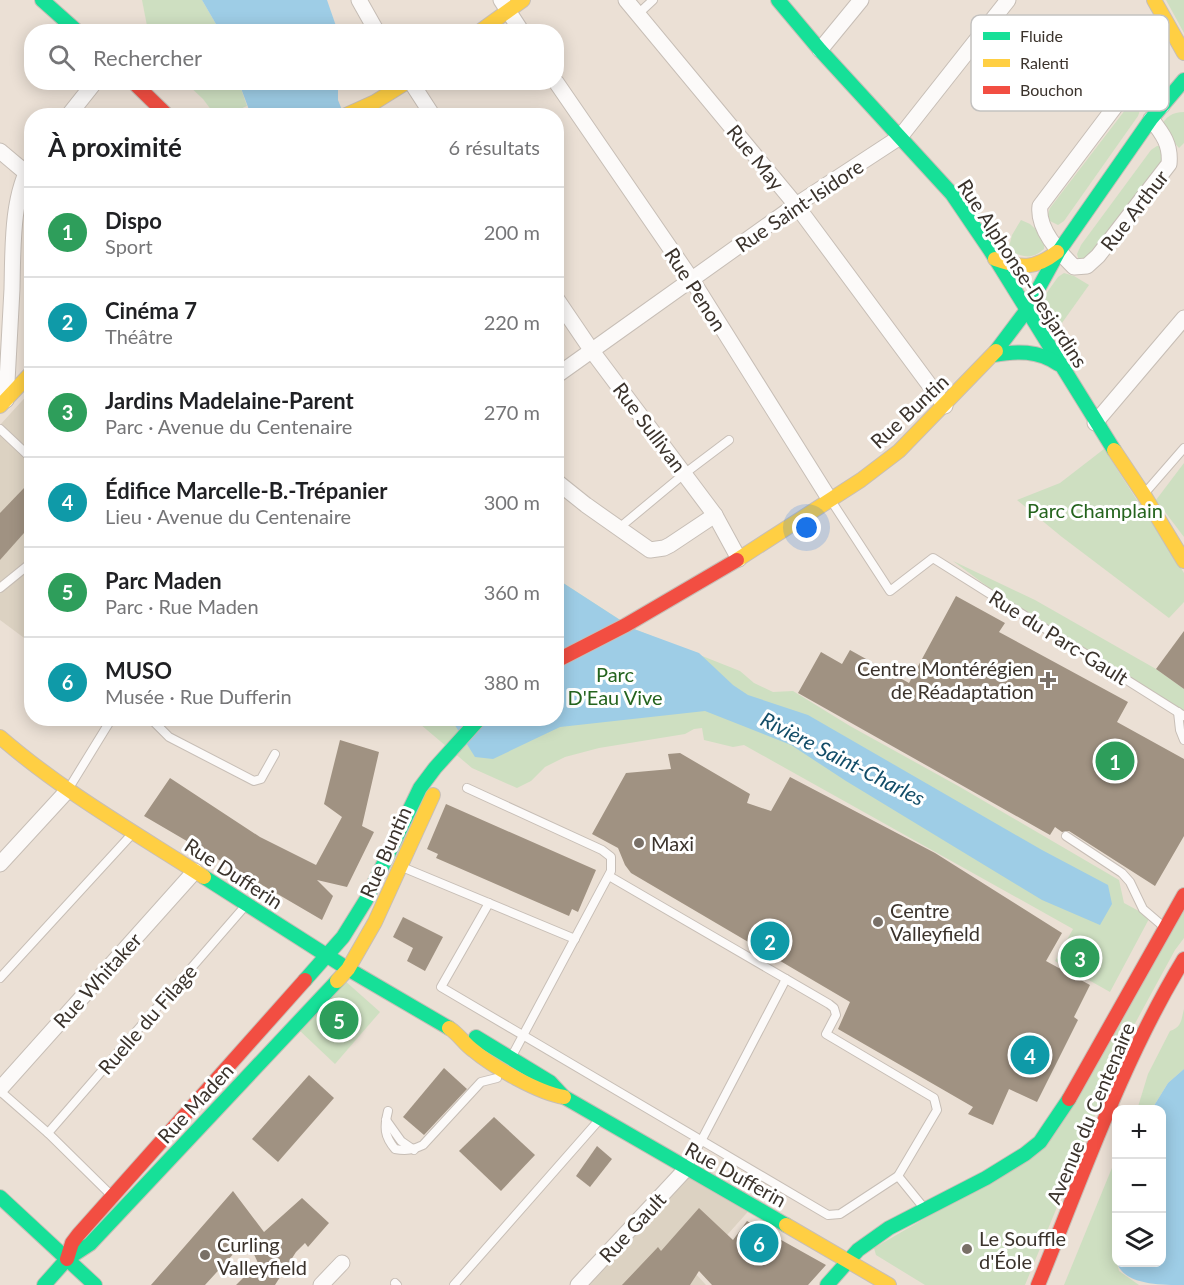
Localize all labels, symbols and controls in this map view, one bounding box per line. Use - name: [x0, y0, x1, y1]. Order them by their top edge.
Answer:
- legend: [971, 15, 1169, 111]
- search box: [24, 24, 564, 90]
- text: Fluide: [1020, 26, 1063, 45]
- icon: search: [45, 41, 78, 74]
- text: Rechercher: [93, 44, 202, 71]
- text: Ralenti: [1020, 53, 1069, 72]
- text: Bouchon: [1020, 80, 1083, 99]
- street label: Rue May: [722, 119, 790, 195]
- text: À proximité: [48, 131, 182, 163]
- text: 6 résultats: [449, 135, 540, 159]
- street label: Rue Saint-Isidore: [731, 153, 867, 257]
- street label: Rue Arthur: [1095, 164, 1173, 255]
- street label: Rue Alphonse-Desjardins: [953, 174, 1093, 372]
- text: Dispo: [105, 207, 162, 234]
- text: 1: [62, 220, 73, 244]
- text: 200 m: [484, 220, 540, 244]
- text: Sport: [105, 234, 153, 258]
- street label: Rue Penon: [660, 243, 732, 335]
- text: Cinéma 7: [105, 297, 197, 324]
- text: 2: [62, 310, 73, 334]
- text: 220 m: [484, 310, 540, 334]
- text: Théâtre: [105, 324, 173, 348]
- street label: Rue Buntin: [865, 369, 953, 453]
- street label: Rue Sullivan: [608, 377, 692, 477]
- text: Jardins Madelaine-Parent: [105, 387, 354, 414]
- text: 3: [62, 400, 73, 424]
- text: 270 m: [484, 400, 540, 424]
- text: Parc · Avenue du Centenaire: [105, 414, 352, 438]
- text: Édifice Marcelle-B.-Trépanier: [105, 477, 387, 504]
- text: 4: [62, 490, 73, 514]
- text: 300 m: [484, 490, 540, 514]
- park label: Parc Champlain: [1027, 498, 1163, 522]
- text: Lieu · Avenue du Centenaire: [105, 504, 351, 528]
- your location: [792, 513, 821, 542]
- text: Parc Maden: [105, 567, 222, 594]
- text: 5: [62, 580, 73, 604]
- text: 360 m: [484, 580, 540, 604]
- street label: Rue du Parc-Gault: [985, 585, 1133, 689]
- text: Parc · Rue Maden: [105, 594, 259, 618]
- place label: Centre Montérégien de Réadaptation: [857, 656, 1034, 703]
- text: MUSO: [105, 657, 172, 684]
- park label: Parc D'Eau Vive: [567, 662, 663, 709]
- text: 6: [62, 670, 73, 694]
- text: 380 m: [484, 670, 540, 694]
- marker: Centre Montérégien de Réadaptation: [1039, 671, 1057, 689]
- text: Musée · Rue Dufferin: [105, 684, 292, 708]
- water label: Rivière Saint-Charles: [757, 706, 929, 810]
- pin: 1: [1096, 738, 1134, 783]
- street label: Rue Buntin: [354, 803, 416, 901]
- place label: Maxi: [651, 831, 694, 855]
- street label: Rue Dufferin: [181, 832, 287, 914]
- marker: Maxi: [632, 836, 646, 850]
- place label: Centre Valleyfield: [890, 898, 980, 945]
- marker: Centre Valleyfield: [871, 915, 885, 929]
- pin: 2: [750, 918, 790, 964]
- street label: Rue Whitaker: [48, 927, 146, 1033]
- pin: 3: [1060, 936, 1100, 980]
- street label: Ruelle du Filage: [93, 959, 201, 1079]
- pin: 5: [320, 998, 358, 1042]
- street label: Avenue du Centenaire: [1041, 1019, 1139, 1207]
- pin: 4: [1010, 1032, 1050, 1078]
- street label: Rue Maden: [152, 1058, 238, 1148]
- map controls: [1112, 1105, 1166, 1267]
- button: +: [1112, 1105, 1166, 1159]
- street label: Rue Dufferin: [681, 1136, 791, 1212]
- button: −: [1112, 1159, 1166, 1213]
- street label: Rue Gault: [594, 1187, 670, 1267]
- button: layers: [1112, 1213, 1166, 1267]
- pin: 6: [740, 1220, 778, 1266]
- place label: Le Souffle d'Éole: [979, 1226, 1066, 1273]
- place label: Curling Valleyfield: [217, 1232, 307, 1279]
- marker: Le Souffle d'Éole: [960, 1242, 974, 1256]
- marker: Curling Valleyfield: [198, 1248, 212, 1262]

